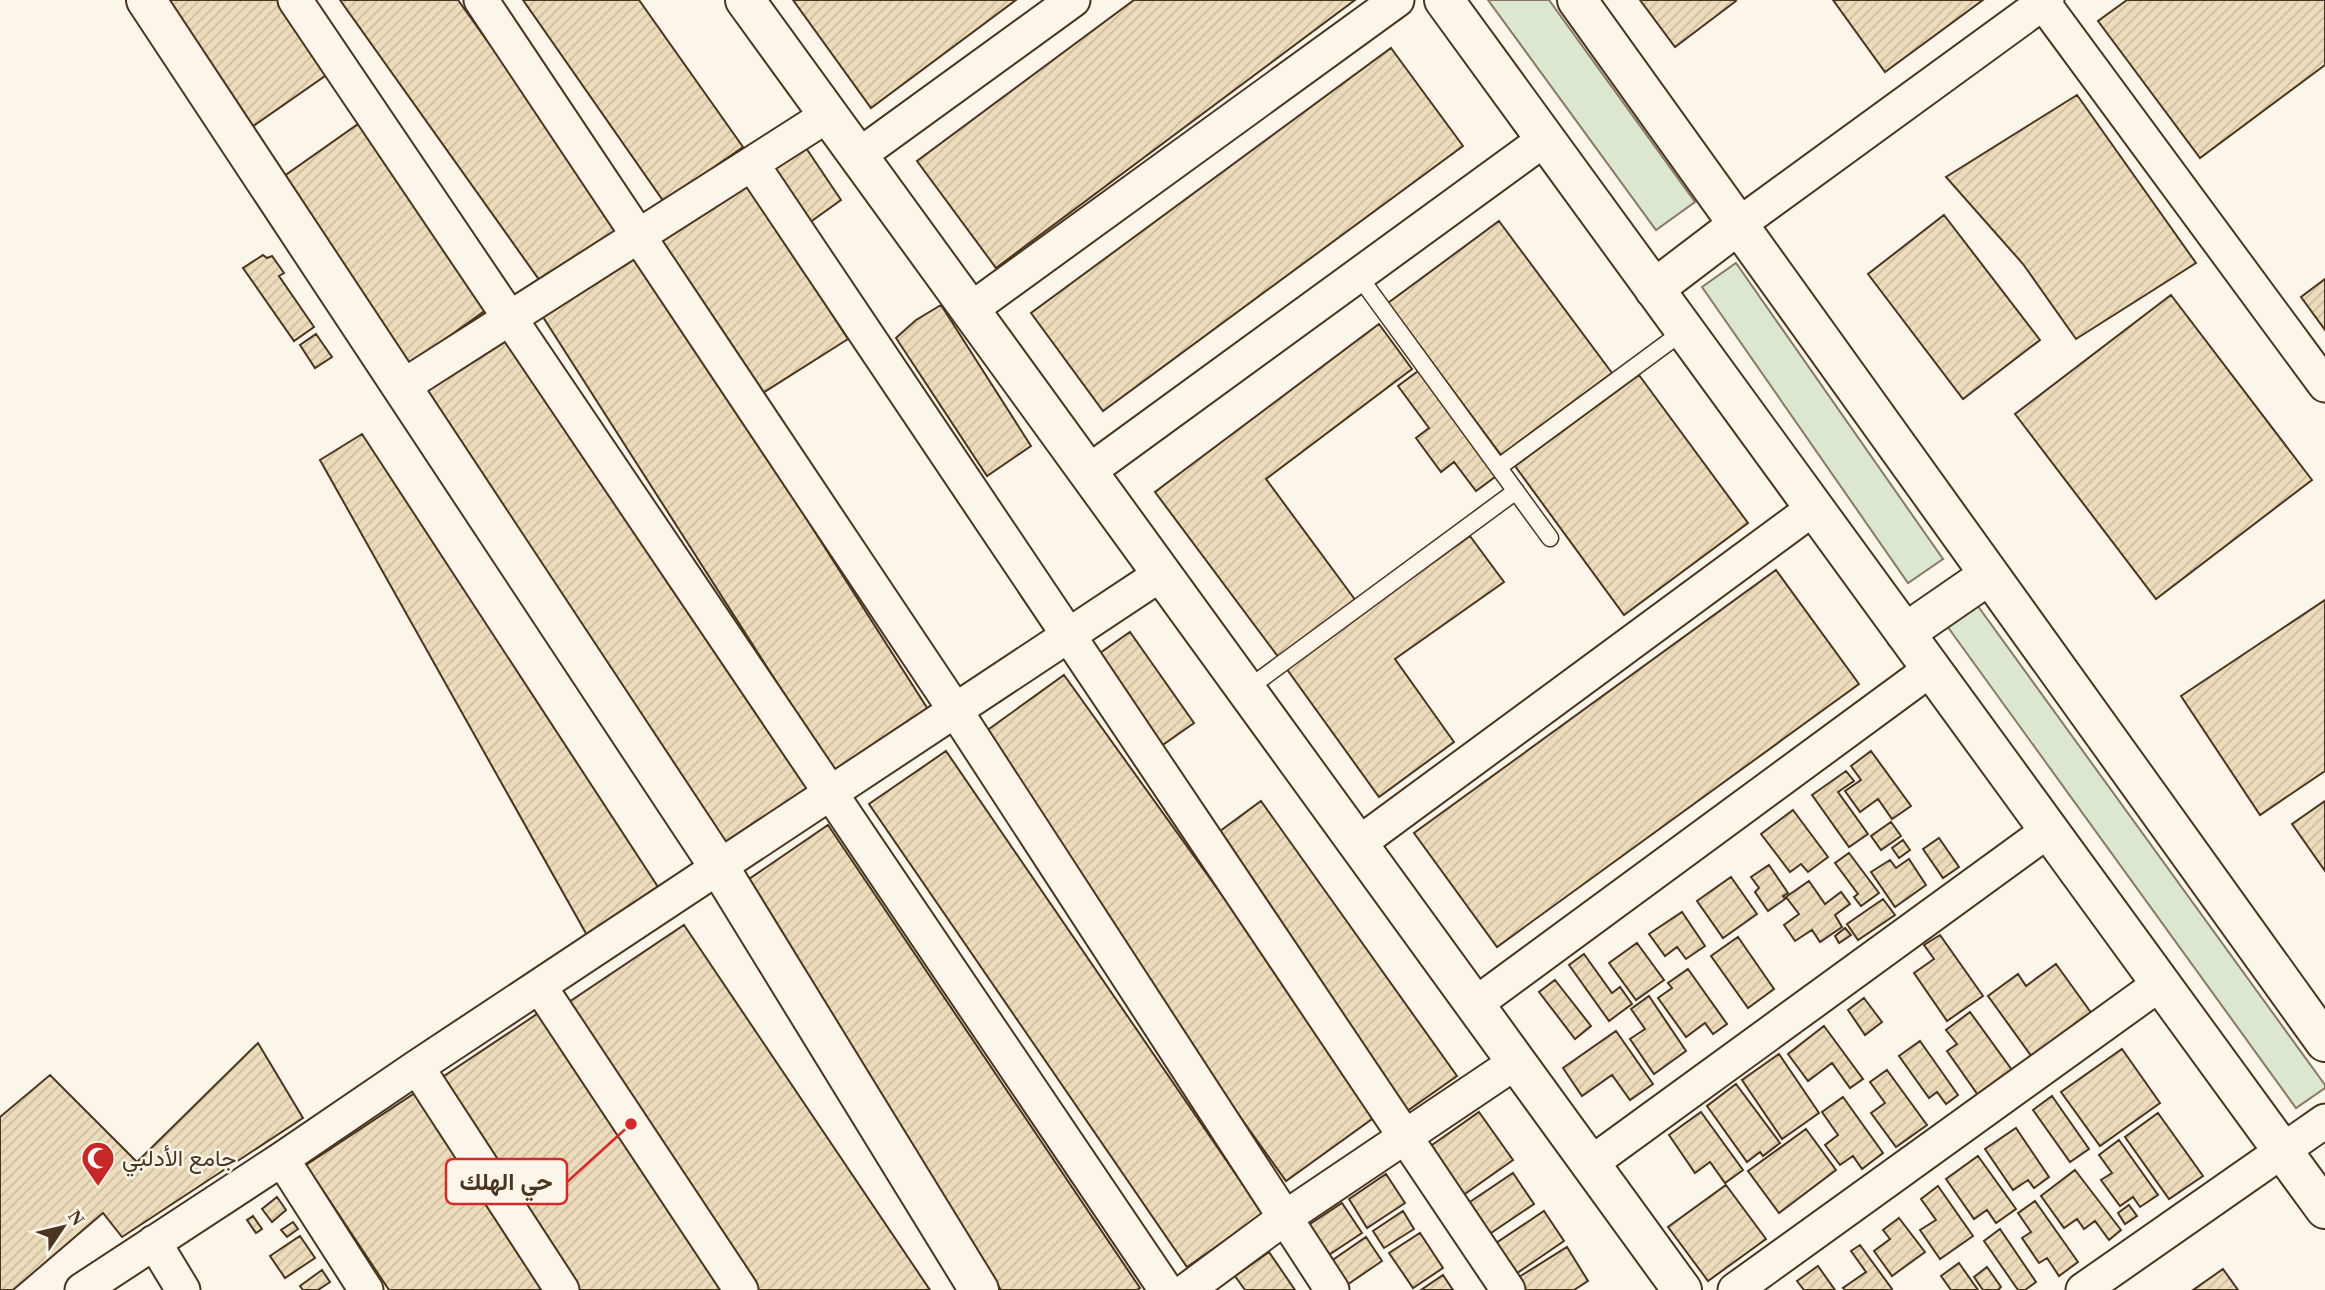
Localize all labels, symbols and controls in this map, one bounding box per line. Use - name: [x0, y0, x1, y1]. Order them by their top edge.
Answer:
- mosque icon: جامع الأدلبي: [79, 1139, 117, 1188]
- place label: جامع الأدلبي: [122, 1145, 236, 1177]
- callout: حي الهلك: [446, 1159, 567, 1204]
- text: حي الهلك: [459, 1169, 553, 1202]
- north arrow: [28, 1192, 98, 1262]
- text: N: [64, 1206, 89, 1229]

